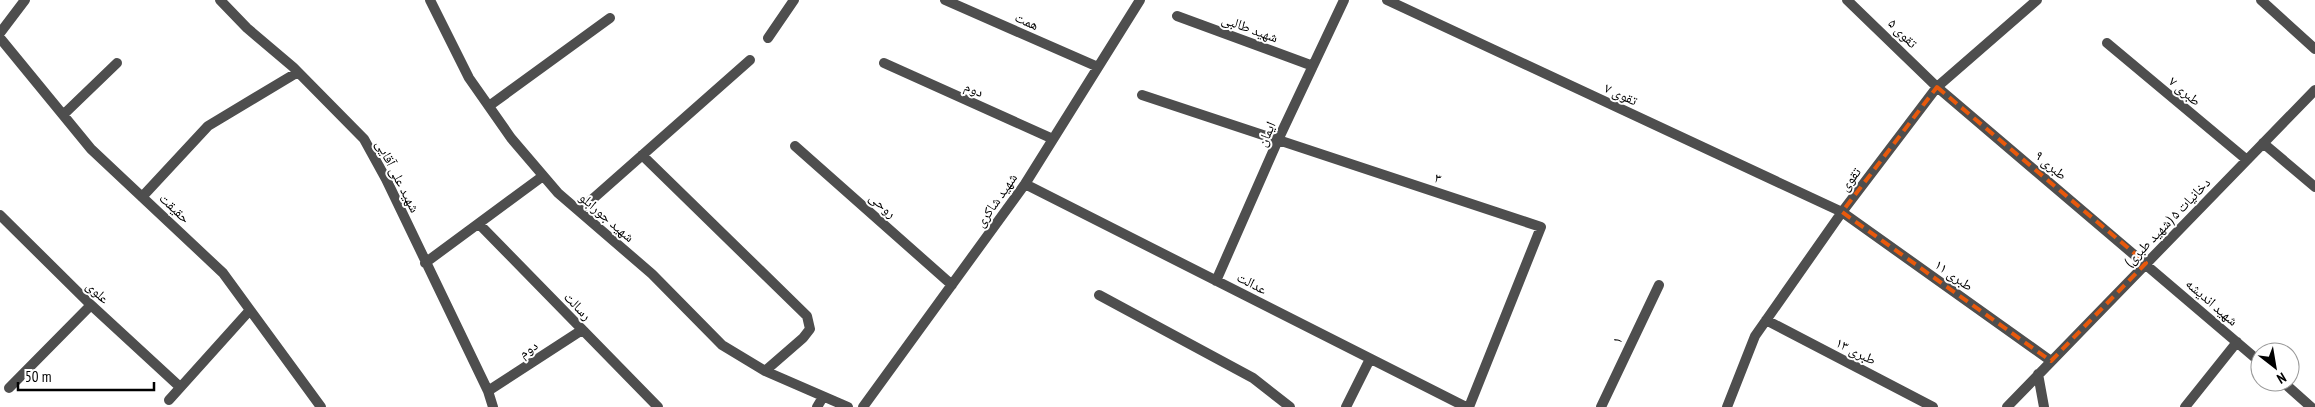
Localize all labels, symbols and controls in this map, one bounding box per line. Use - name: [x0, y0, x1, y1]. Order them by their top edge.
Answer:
- street label: همت: [1012, 8, 1042, 34]
- street label: شهید طالبی: [1219, 10, 1281, 46]
- street label: تقوی ۵: [1884, 14, 1922, 52]
- street label: طبری ۷: [2165, 72, 2205, 110]
- street label: دوم: [961, 77, 987, 102]
- street label: تقوی ۷: [1601, 79, 1641, 110]
- street label: ایمان: [1253, 119, 1279, 149]
- street label: شهید علی آقایی: [372, 137, 424, 215]
- street label: طبری ۹: [2031, 146, 2071, 184]
- street label: تقوی: [1835, 163, 1865, 195]
- street label: ۳: [1432, 168, 1444, 188]
- street label: شهید شاکری: [971, 169, 1021, 231]
- street label: دخانیات ۵ (شهید طبری): [2120, 173, 2214, 270]
- street label: شهید جورابلو: [576, 188, 638, 246]
- street label: روحی: [866, 188, 900, 222]
- street label: حقیقت: [156, 189, 194, 227]
- street label: طبری ۱۱: [1931, 255, 1977, 295]
- street label: عدالت: [1234, 268, 1270, 298]
- street label: شهید اندیشه: [2182, 274, 2242, 330]
- street label: علوی: [82, 277, 114, 307]
- street label: رسالت: [560, 288, 596, 324]
- street label: ۱: [1608, 333, 1626, 347]
- street label: طبری ۱۳: [1833, 333, 1879, 369]
- street label: دوم: [515, 336, 542, 363]
- north arrow: [2250, 342, 2300, 392]
- scale bar: [18, 360, 154, 392]
- text: 50 m: [25, 367, 51, 386]
- text: N: [2274, 368, 2290, 388]

